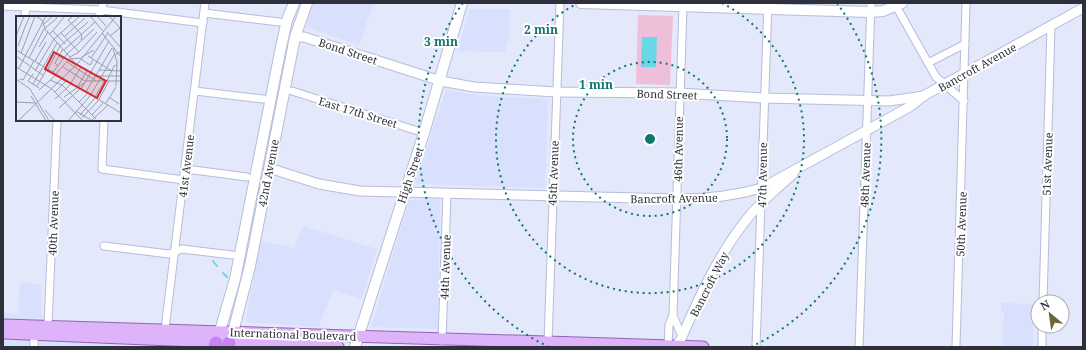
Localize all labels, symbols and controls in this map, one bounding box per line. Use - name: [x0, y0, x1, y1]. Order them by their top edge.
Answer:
- inset map: [16, 16, 121, 121]
- text: 2 min: [524, 21, 558, 38]
- text: 3 min: [424, 33, 458, 50]
- street label: Bond Street: [317, 34, 379, 68]
- street label: Bancroft Avenue: [935, 39, 1019, 95]
- text: 1 min: [579, 76, 613, 93]
- street label: Bond Street: [636, 85, 698, 103]
- street label: East 17th Street: [317, 93, 399, 131]
- street label: 46th Avenue: [670, 116, 686, 182]
- centre of rings: [643, 132, 657, 146]
- street label: 51st Avenue: [1038, 132, 1056, 196]
- street label: 41st Avenue: [175, 134, 197, 198]
- street label: 42nd Avenue: [254, 138, 282, 208]
- street label: 45th Avenue: [544, 140, 562, 206]
- street label: 47th Avenue: [754, 142, 770, 208]
- street label: 48th Avenue: [856, 142, 874, 208]
- street label: High Street: [393, 145, 427, 205]
- street label: 40th Avenue: [44, 190, 62, 256]
- street label: Bancroft Avenue: [630, 190, 718, 206]
- street label: 50th Avenue: [952, 191, 970, 257]
- street label: 44th Avenue: [436, 234, 454, 300]
- street label: Bancroft Way: [686, 248, 732, 319]
- north arrow: [1030, 294, 1070, 334]
- text: N: [1037, 296, 1053, 313]
- street label: International Boulevard: [229, 324, 357, 344]

